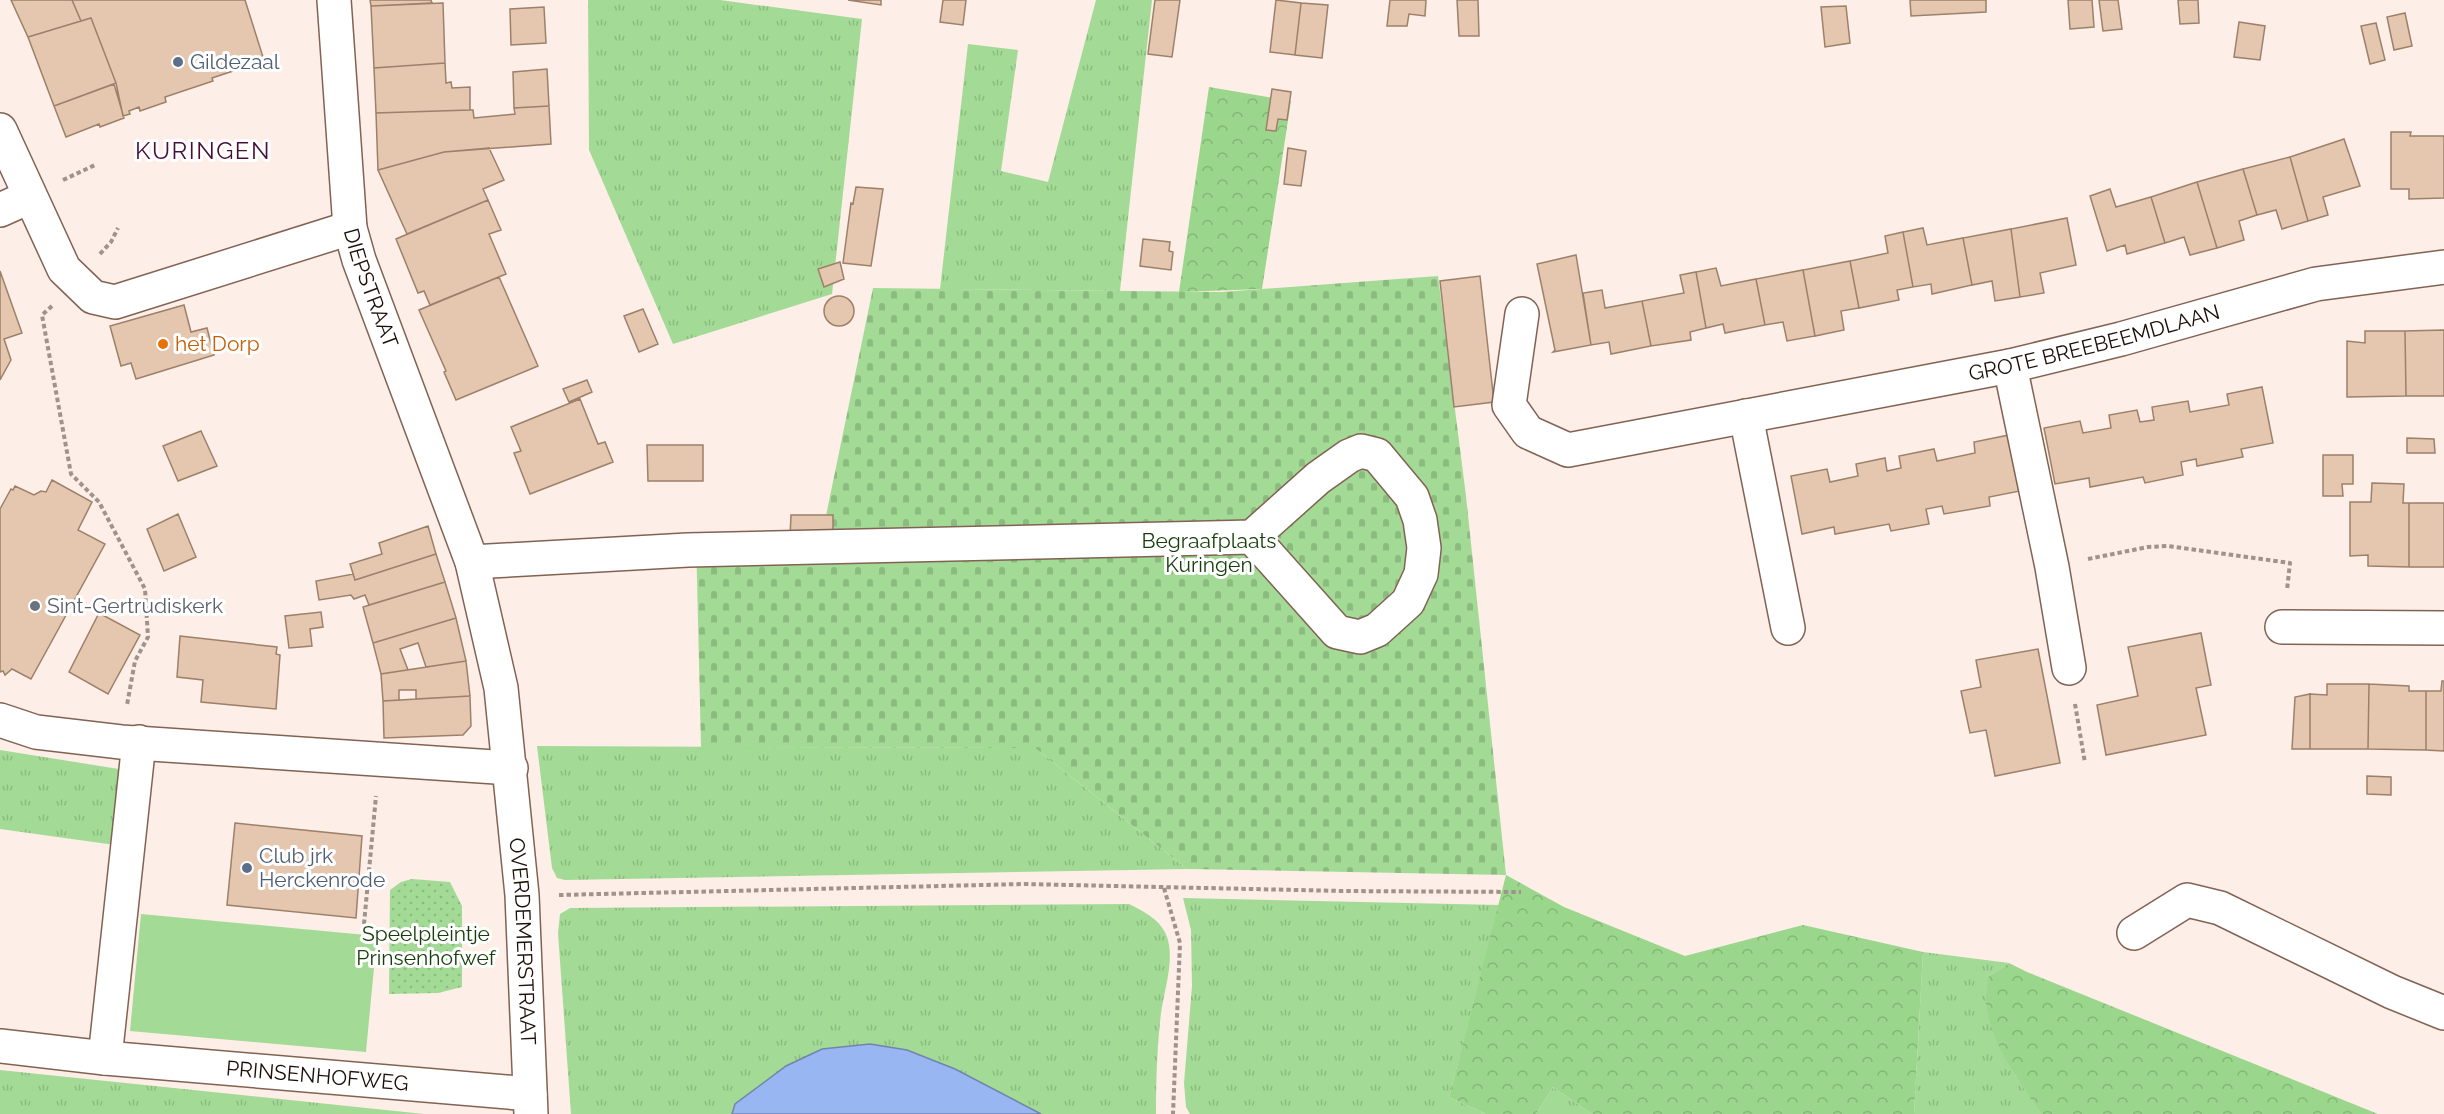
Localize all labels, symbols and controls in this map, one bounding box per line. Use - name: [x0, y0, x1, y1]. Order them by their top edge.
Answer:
- place label: Gildezaal: [190, 49, 280, 74]
- marker: Gildezaal: [171, 55, 185, 69]
- district label: KURINGEN: [135, 136, 271, 165]
- street label: DIEPSTRAAT: [339, 225, 404, 351]
- street label: GROTE BREEBEEMDLAAN: [1966, 299, 2223, 386]
- place label: het Dorp: [175, 331, 260, 356]
- marker: het Dorp: [156, 337, 170, 351]
- park label: Begraafplaats Kuringen: [1141, 528, 1277, 577]
- place label: Sint-Gertrudiskerk: [47, 593, 223, 618]
- marker: Sint-Gertrudiskerk: [28, 599, 42, 613]
- street label: OVERDEMERSTRAAT: [504, 837, 541, 1046]
- place label: Club jrk Herckenrode: [259, 843, 385, 892]
- marker: Club jrk Herckenrode: [240, 861, 254, 875]
- park label: Speelpleintje Prinsenhofwef: [356, 921, 497, 970]
- street label: PRINSENHOFWEG: [225, 1055, 410, 1096]

